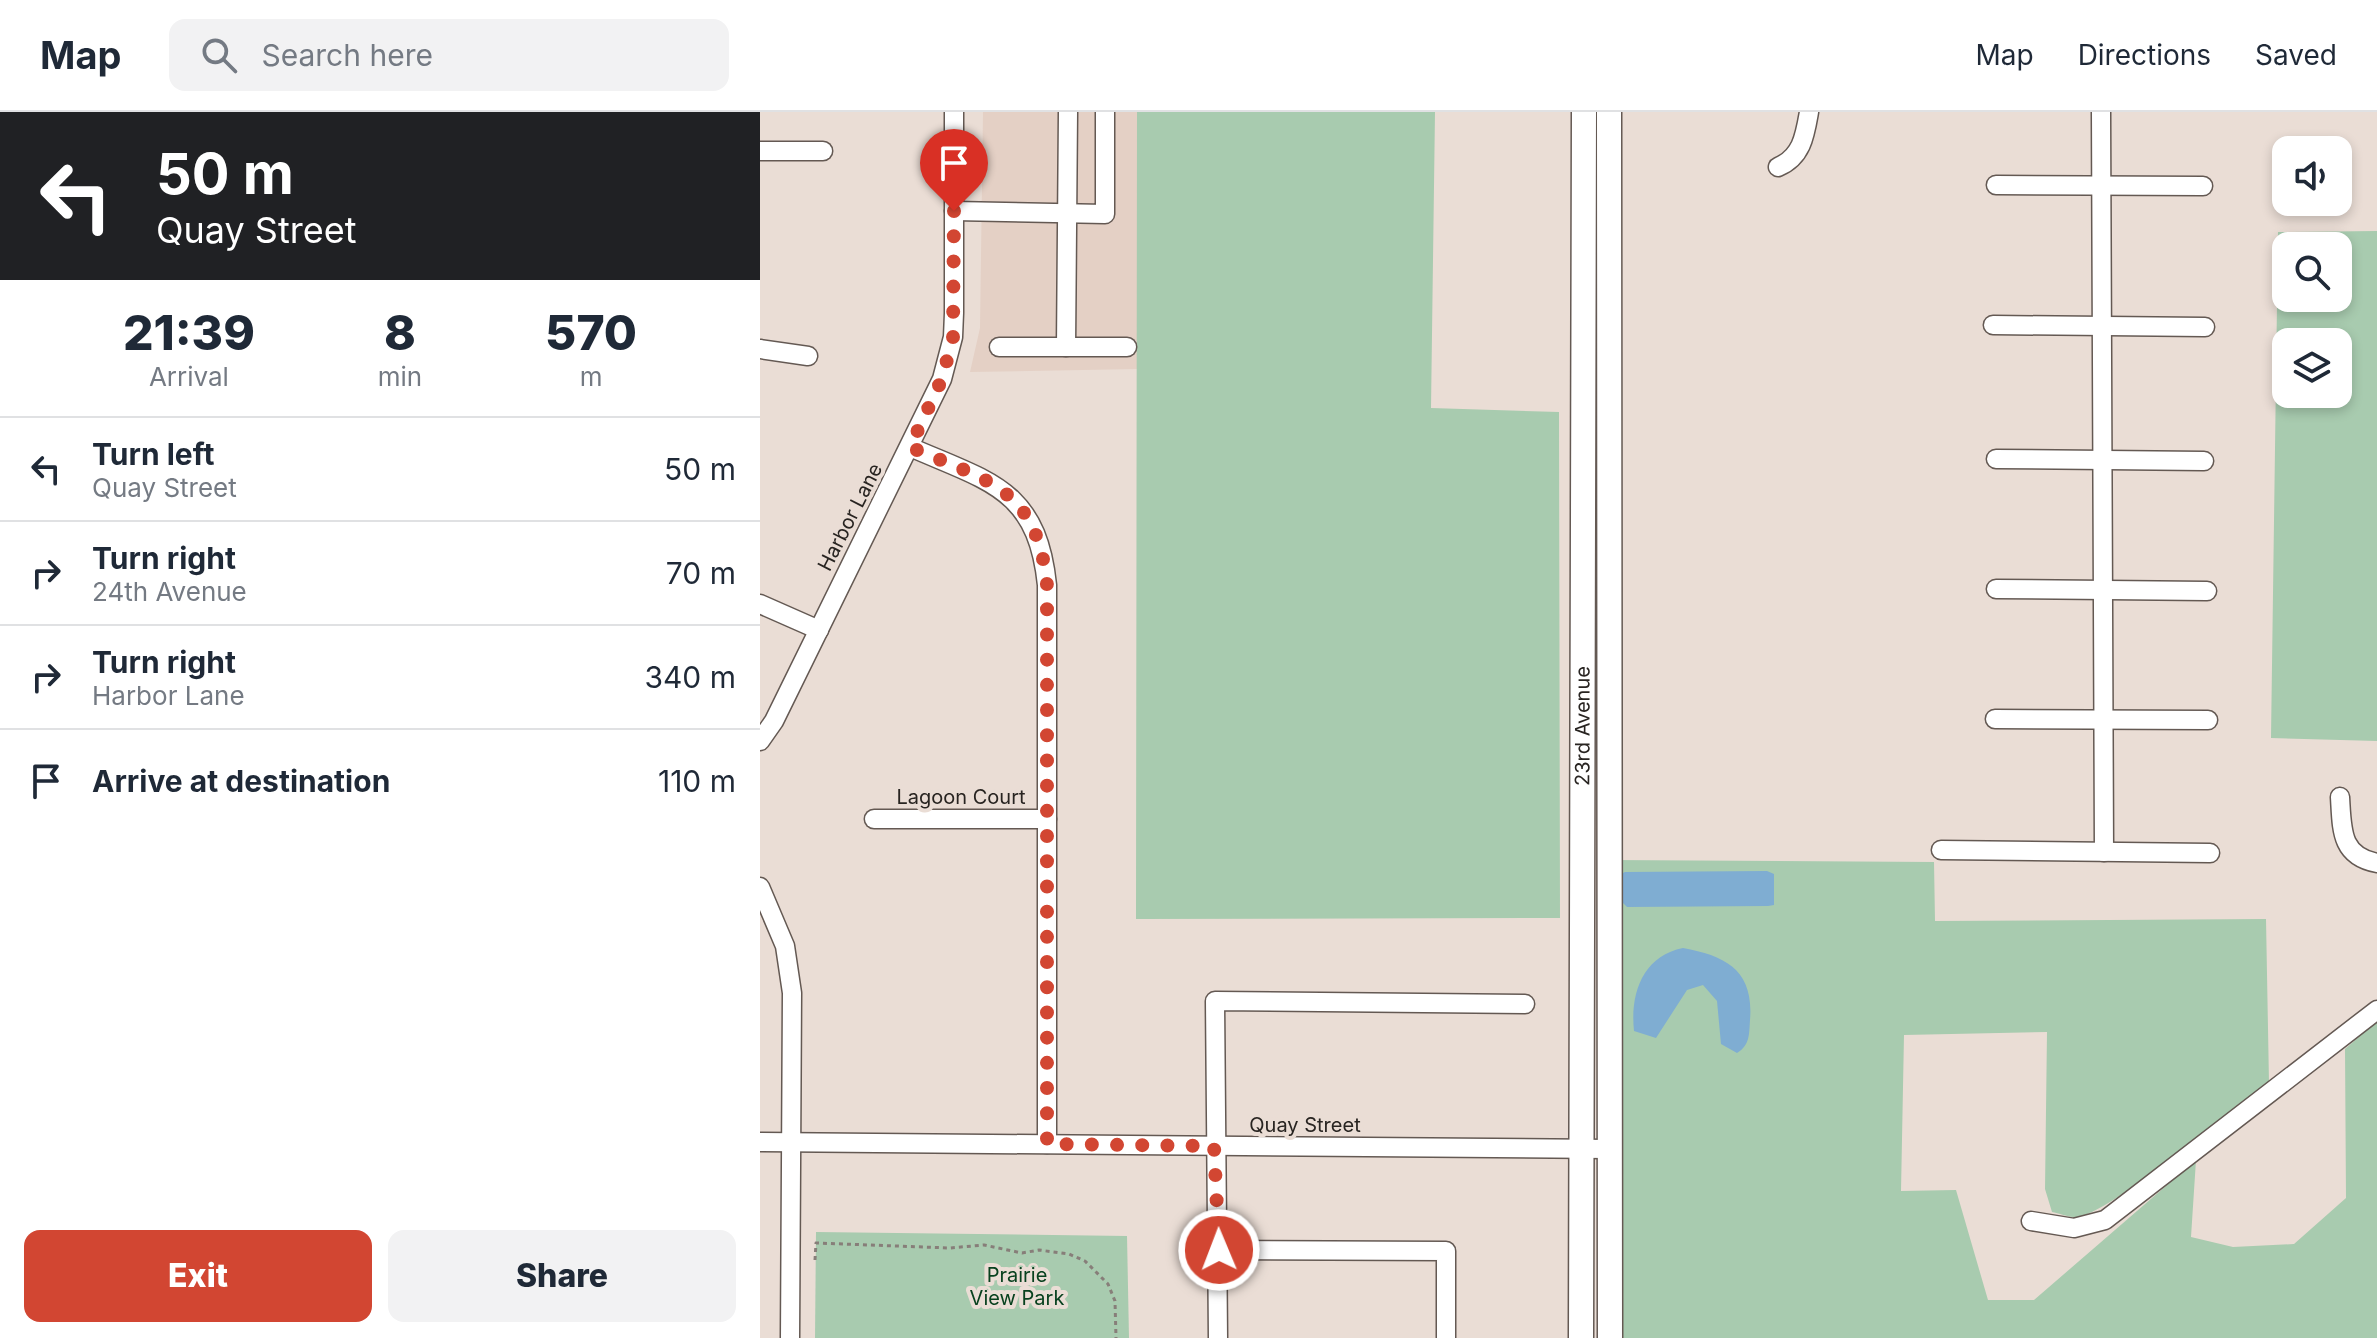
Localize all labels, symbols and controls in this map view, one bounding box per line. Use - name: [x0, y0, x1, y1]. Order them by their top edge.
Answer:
- search box: [169, 19, 729, 91]
- text: Map: [40, 32, 121, 78]
- icon: search: [197, 33, 241, 77]
- text: Search here: [261, 37, 433, 73]
- text: Map: [1975, 38, 2034, 72]
- text: Directions: [2078, 38, 2211, 72]
- text: Saved: [2255, 38, 2337, 72]
- pin: [920, 129, 988, 211]
- map controls: [2272, 136, 2352, 408]
- button: sound: [2272, 136, 2352, 216]
- text: 50 m: [156, 140, 294, 208]
- icon: arrive: [932, 141, 976, 185]
- icon: left: [24, 144, 128, 248]
- text: Quay Street: [156, 208, 356, 252]
- button: search: [2272, 232, 2352, 312]
- text: 21:39: [123, 303, 255, 362]
- text: 8: [384, 303, 416, 362]
- text: 570: [545, 303, 637, 362]
- button: layers: [2272, 328, 2352, 408]
- text: Arrival: [149, 361, 229, 392]
- text: min: [378, 361, 422, 392]
- text: m: [580, 361, 602, 392]
- text: Turn left: [92, 436, 214, 472]
- icon: left: [24, 447, 68, 491]
- text: 50 m: [664, 451, 736, 487]
- street label: Harbor Lane: [813, 459, 887, 575]
- text: Quay Street: [92, 472, 237, 503]
- text: Turn right: [92, 540, 236, 576]
- icon: right: [24, 551, 68, 595]
- text: 70 m: [666, 555, 736, 591]
- text: 24th Avenue: [92, 576, 247, 607]
- text: Turn right: [92, 644, 236, 680]
- icon: right: [24, 655, 68, 699]
- text: 340 m: [644, 659, 736, 695]
- street label: 23rd Avenue: [1570, 666, 1595, 786]
- text: Harbor Lane: [92, 680, 245, 711]
- icon: arrive: [24, 759, 68, 803]
- text: Arrive at destination: [92, 763, 390, 799]
- text: 110 m: [658, 763, 736, 799]
- street label: Lagoon Court: [896, 785, 1026, 809]
- street label: Quay Street: [1249, 1113, 1361, 1137]
- position arrow: [1177, 1208, 1261, 1292]
- button: Exit: [24, 1230, 372, 1322]
- button: Share: [388, 1230, 736, 1322]
- park label: Prairie View Park: [970, 1263, 1064, 1310]

